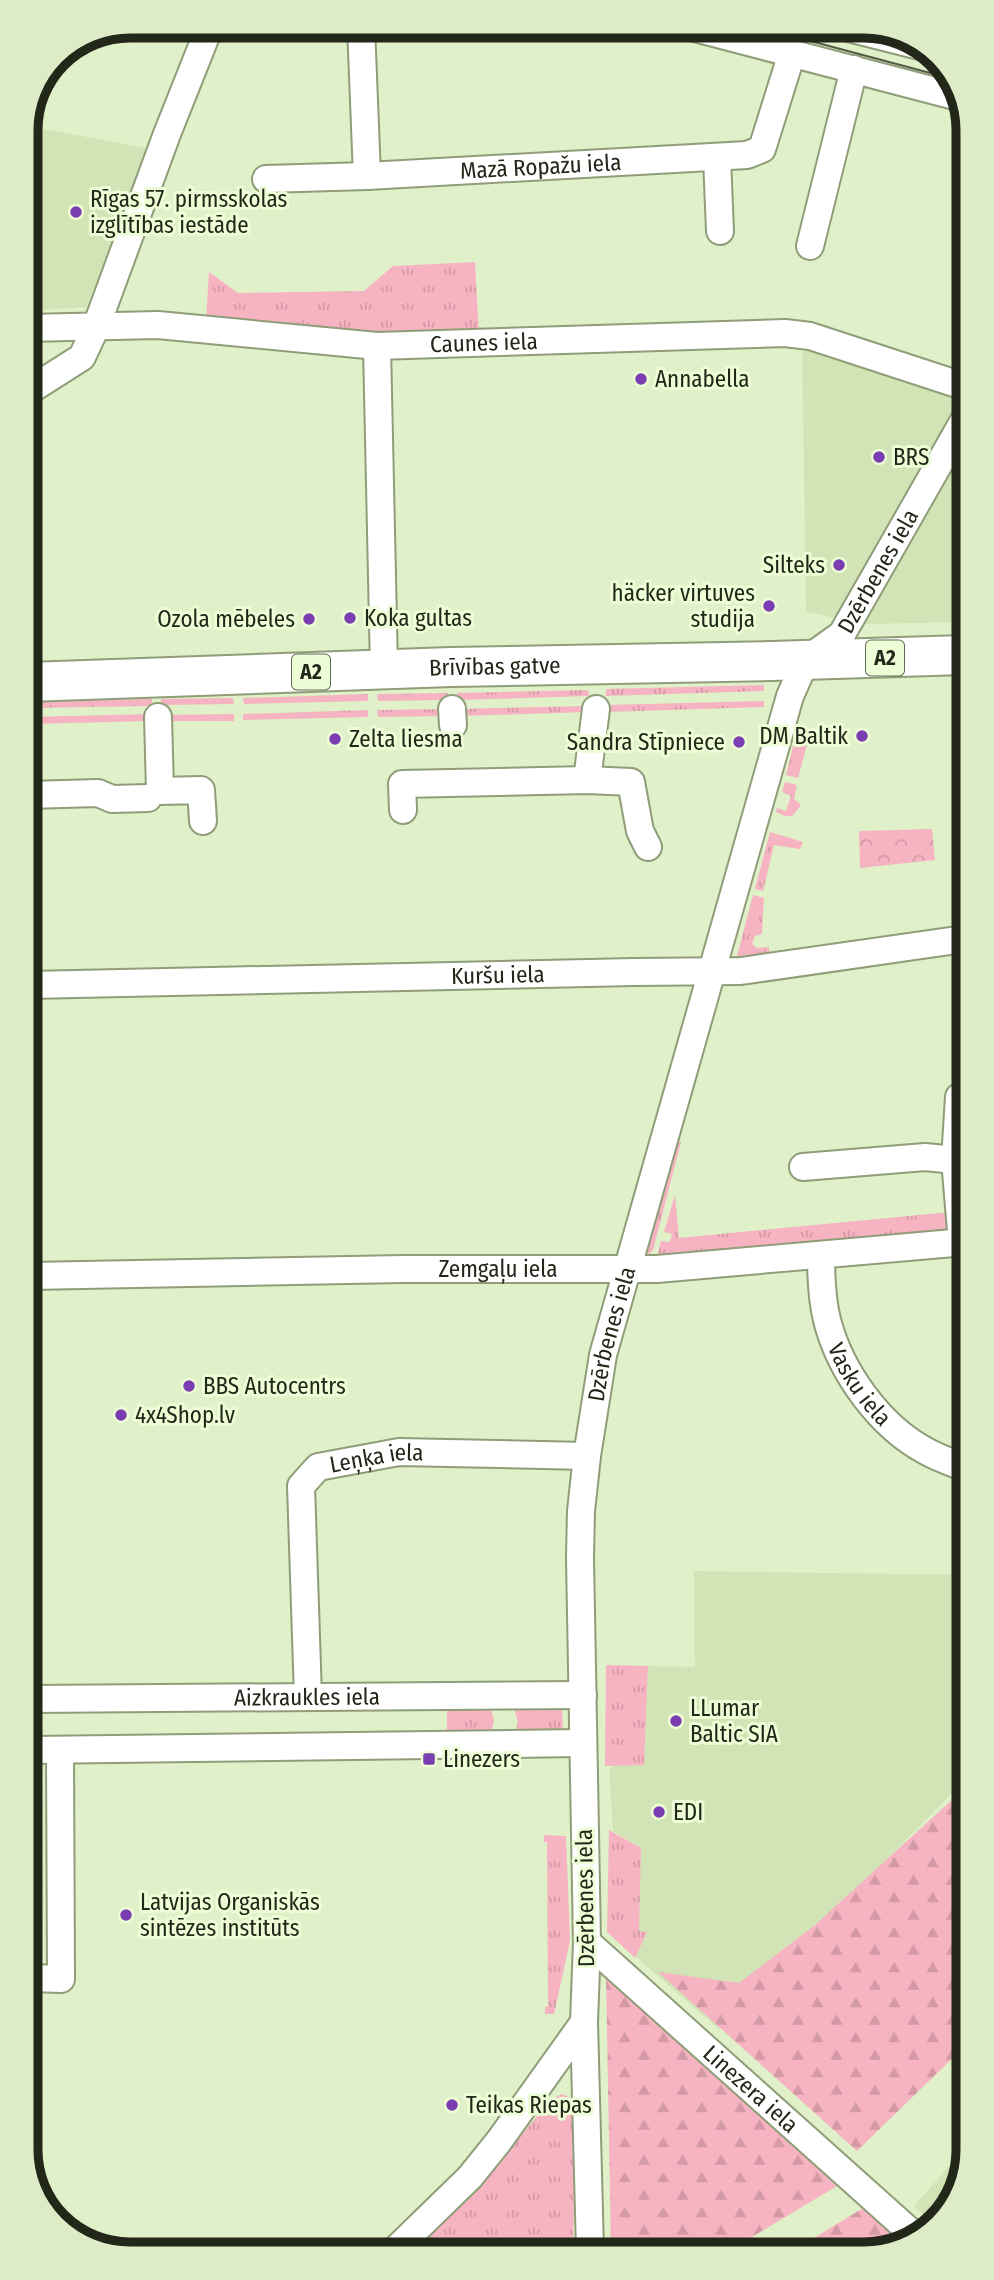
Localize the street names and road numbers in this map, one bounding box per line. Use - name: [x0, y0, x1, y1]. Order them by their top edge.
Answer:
- street label: Mazā Ropažu iela: [459, 148, 622, 185]
- street label: Caunes iela: [430, 327, 538, 358]
- street label: Dzērbenes iela: [831, 504, 924, 638]
- road number: A2: [866, 640, 904, 676]
- street label: Brīvības gatve: [428, 651, 561, 682]
- road number: A2: [292, 654, 330, 690]
- street label: Kuršu iela: [451, 960, 545, 990]
- street label: Zemgaļu iela: [438, 1255, 557, 1284]
- street label: Dzērbenes iela: [582, 1263, 641, 1404]
- street label: Vasku iela: [822, 1339, 897, 1432]
- street label: Leņķa iela: [327, 1438, 424, 1479]
- street label: Aizkraukles iela: [234, 1682, 380, 1712]
- street label: Dzērbenes iela: [570, 1829, 600, 1967]
- street label: Linezera iela: [698, 2039, 804, 2139]

